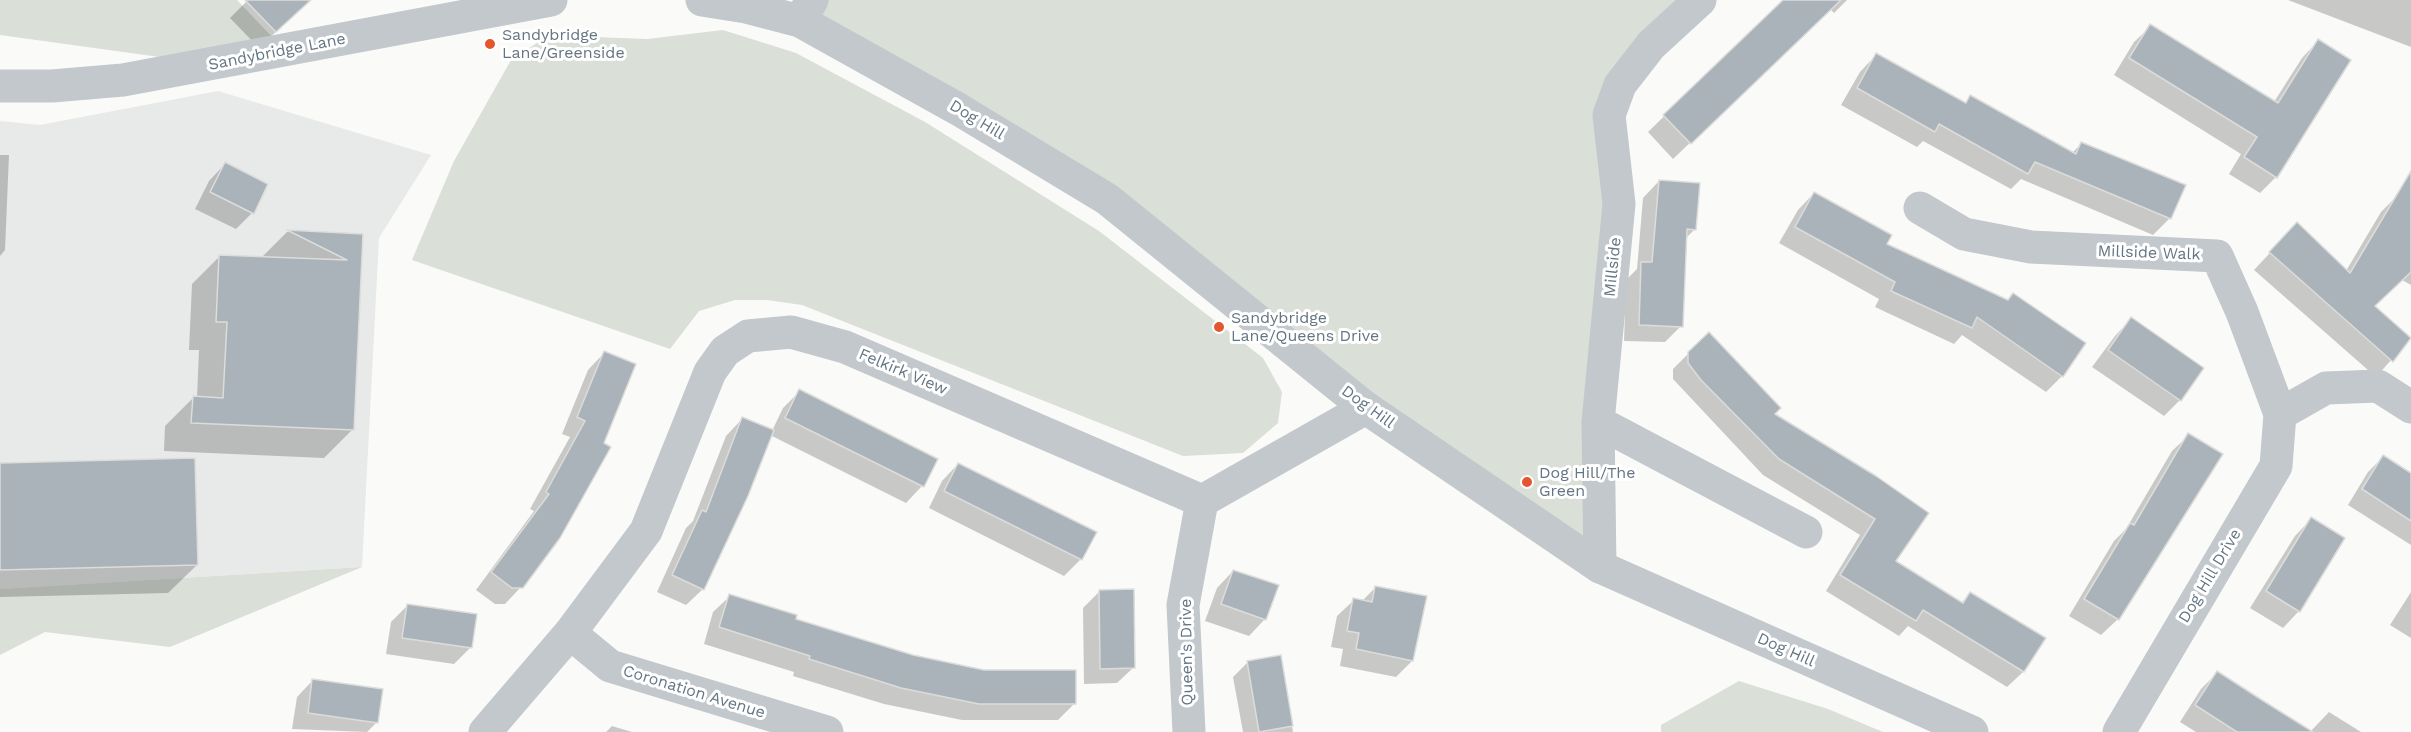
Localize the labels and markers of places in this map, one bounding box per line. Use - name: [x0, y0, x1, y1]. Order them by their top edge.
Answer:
- place label: Sandybridge Lane/Greenside: [502, 25, 625, 63]
- marker: Sandybridge Lane/Greenside: [483, 37, 497, 51]
- place label: Sandybridge Lane/Queens Drive: [1231, 308, 1379, 346]
- marker: Sandybridge Lane/Queens Drive: [1212, 320, 1226, 334]
- place label: Dog Hill/The Green: [1539, 463, 1635, 501]
- marker: Dog Hill/The Green: [1520, 475, 1534, 489]

